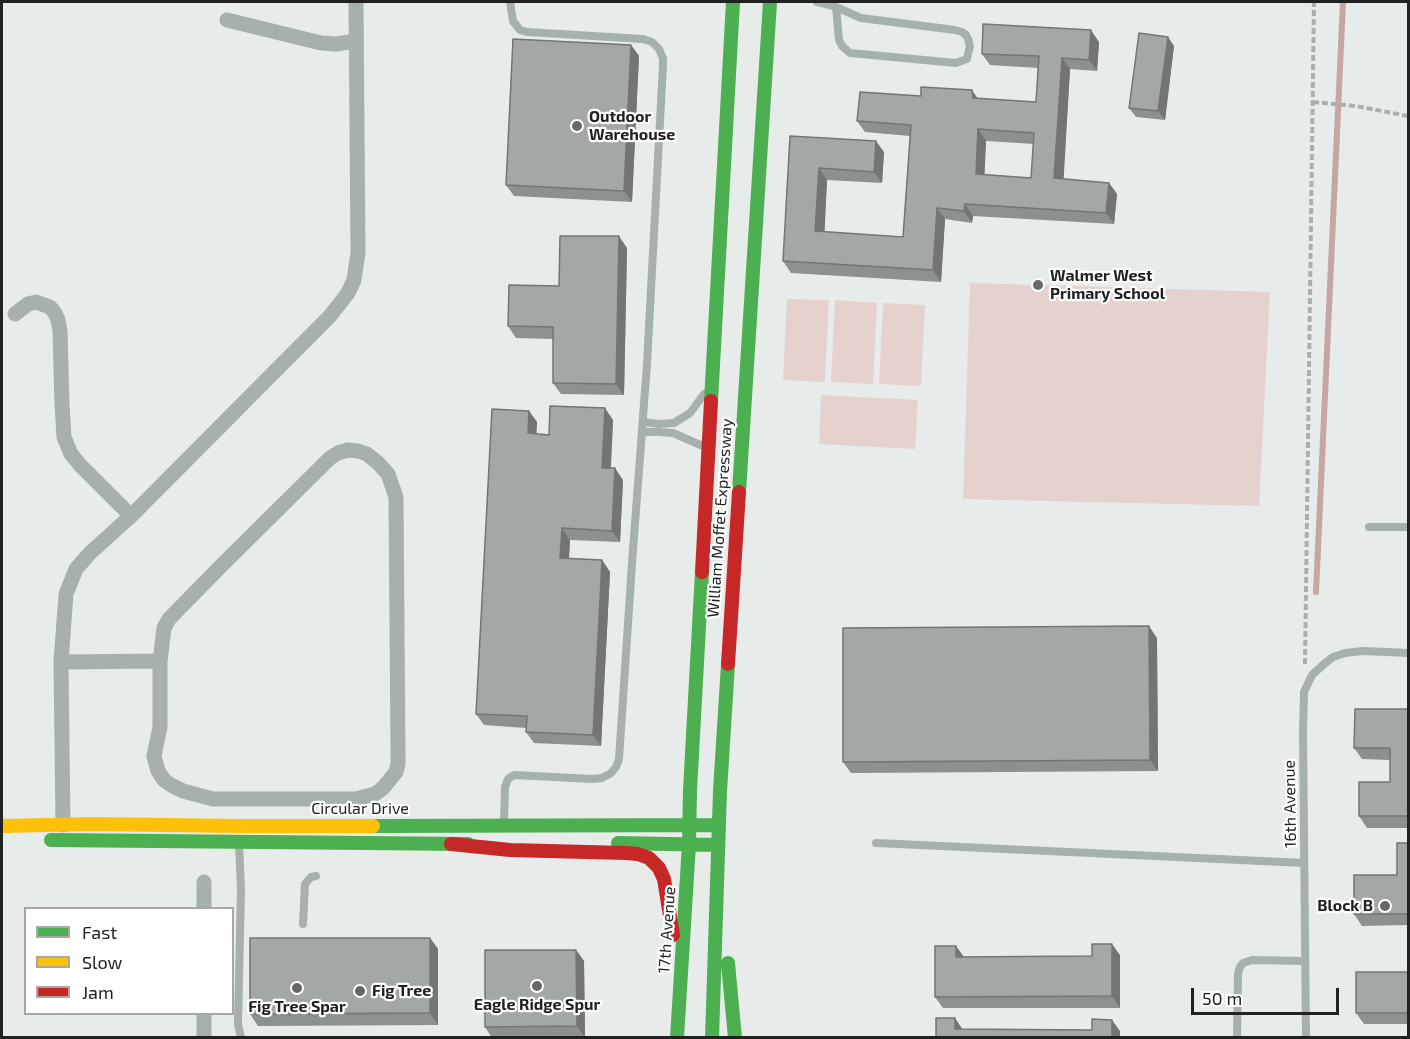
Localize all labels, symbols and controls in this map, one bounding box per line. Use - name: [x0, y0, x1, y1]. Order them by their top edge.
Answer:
- place label: Outdoor Warehouse: [589, 107, 675, 145]
- marker: Outdoor Warehouse: [570, 119, 584, 133]
- place label: Walmer West Primary School: [1050, 266, 1165, 304]
- marker: Walmer West Primary School: [1031, 278, 1045, 292]
- street label: William Moffet Expressway: [703, 418, 737, 618]
- street label: 16th Avenue: [1280, 760, 1300, 848]
- street label: Circular Drive: [311, 799, 409, 819]
- street label: 17th Avenue: [654, 886, 680, 974]
- place label: Block B: [1317, 896, 1373, 916]
- marker: Block B: [1378, 899, 1392, 913]
- legend: [24, 907, 234, 1015]
- text: Fast: [82, 921, 117, 943]
- text: Slow: [82, 951, 122, 973]
- scale bar: [1194, 976, 1342, 1014]
- marker: Eagle Ridge Spur: [530, 979, 544, 993]
- text: Jam: [82, 981, 114, 1003]
- marker: Fig Tree Spar: [290, 981, 304, 995]
- place label: Fig Tree: [372, 981, 431, 1001]
- marker: Fig Tree: [353, 984, 367, 998]
- text: 50 m: [1202, 987, 1242, 1009]
- place label: Eagle Ridge Spur: [474, 995, 600, 1015]
- place label: Fig Tree Spar: [248, 997, 346, 1017]

